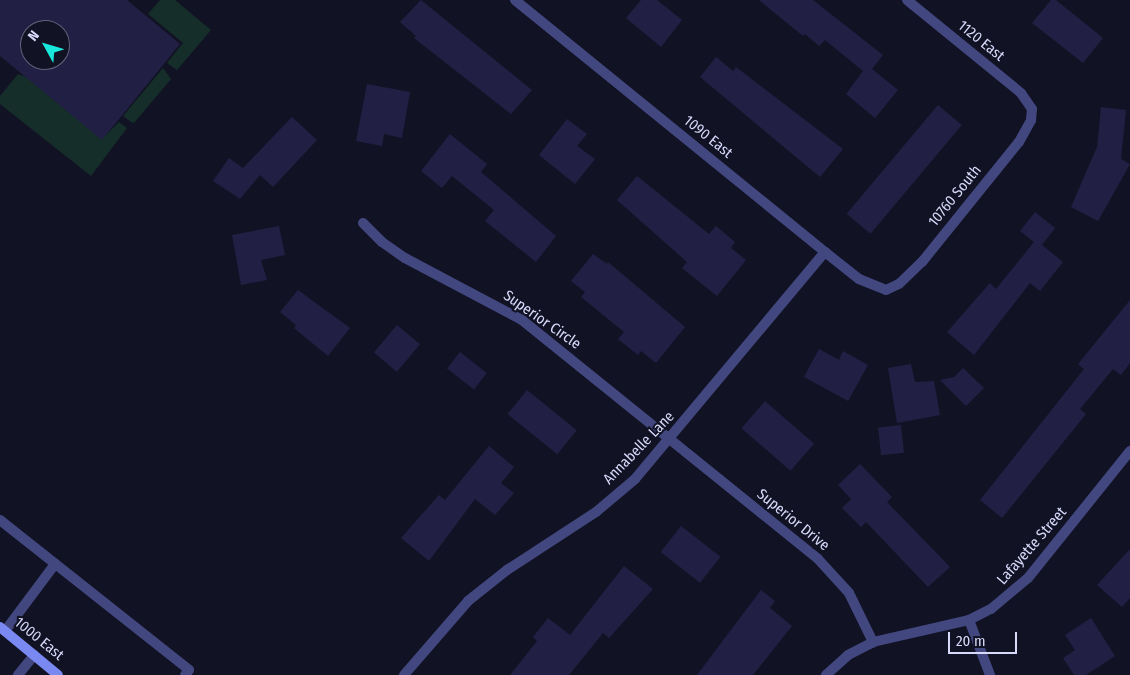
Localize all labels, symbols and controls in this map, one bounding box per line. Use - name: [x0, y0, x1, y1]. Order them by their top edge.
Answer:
- street label: 1120 East: [954, 17, 1008, 65]
- north arrow: [20, 20, 70, 70]
- text: N: [24, 27, 43, 44]
- street label: 1090 East: [680, 112, 736, 162]
- street label: 10760 South: [925, 162, 985, 230]
- street label: Superior Circle: [500, 287, 584, 353]
- street label: Annabelle Lane: [600, 408, 678, 488]
- street label: Superior Drive: [753, 485, 833, 555]
- street label: Lafayette Street: [993, 504, 1071, 588]
- street label: 1000 East: [11, 614, 67, 664]
- scale bar: [950, 622, 1019, 654]
- text: 20 m: [956, 632, 986, 650]

